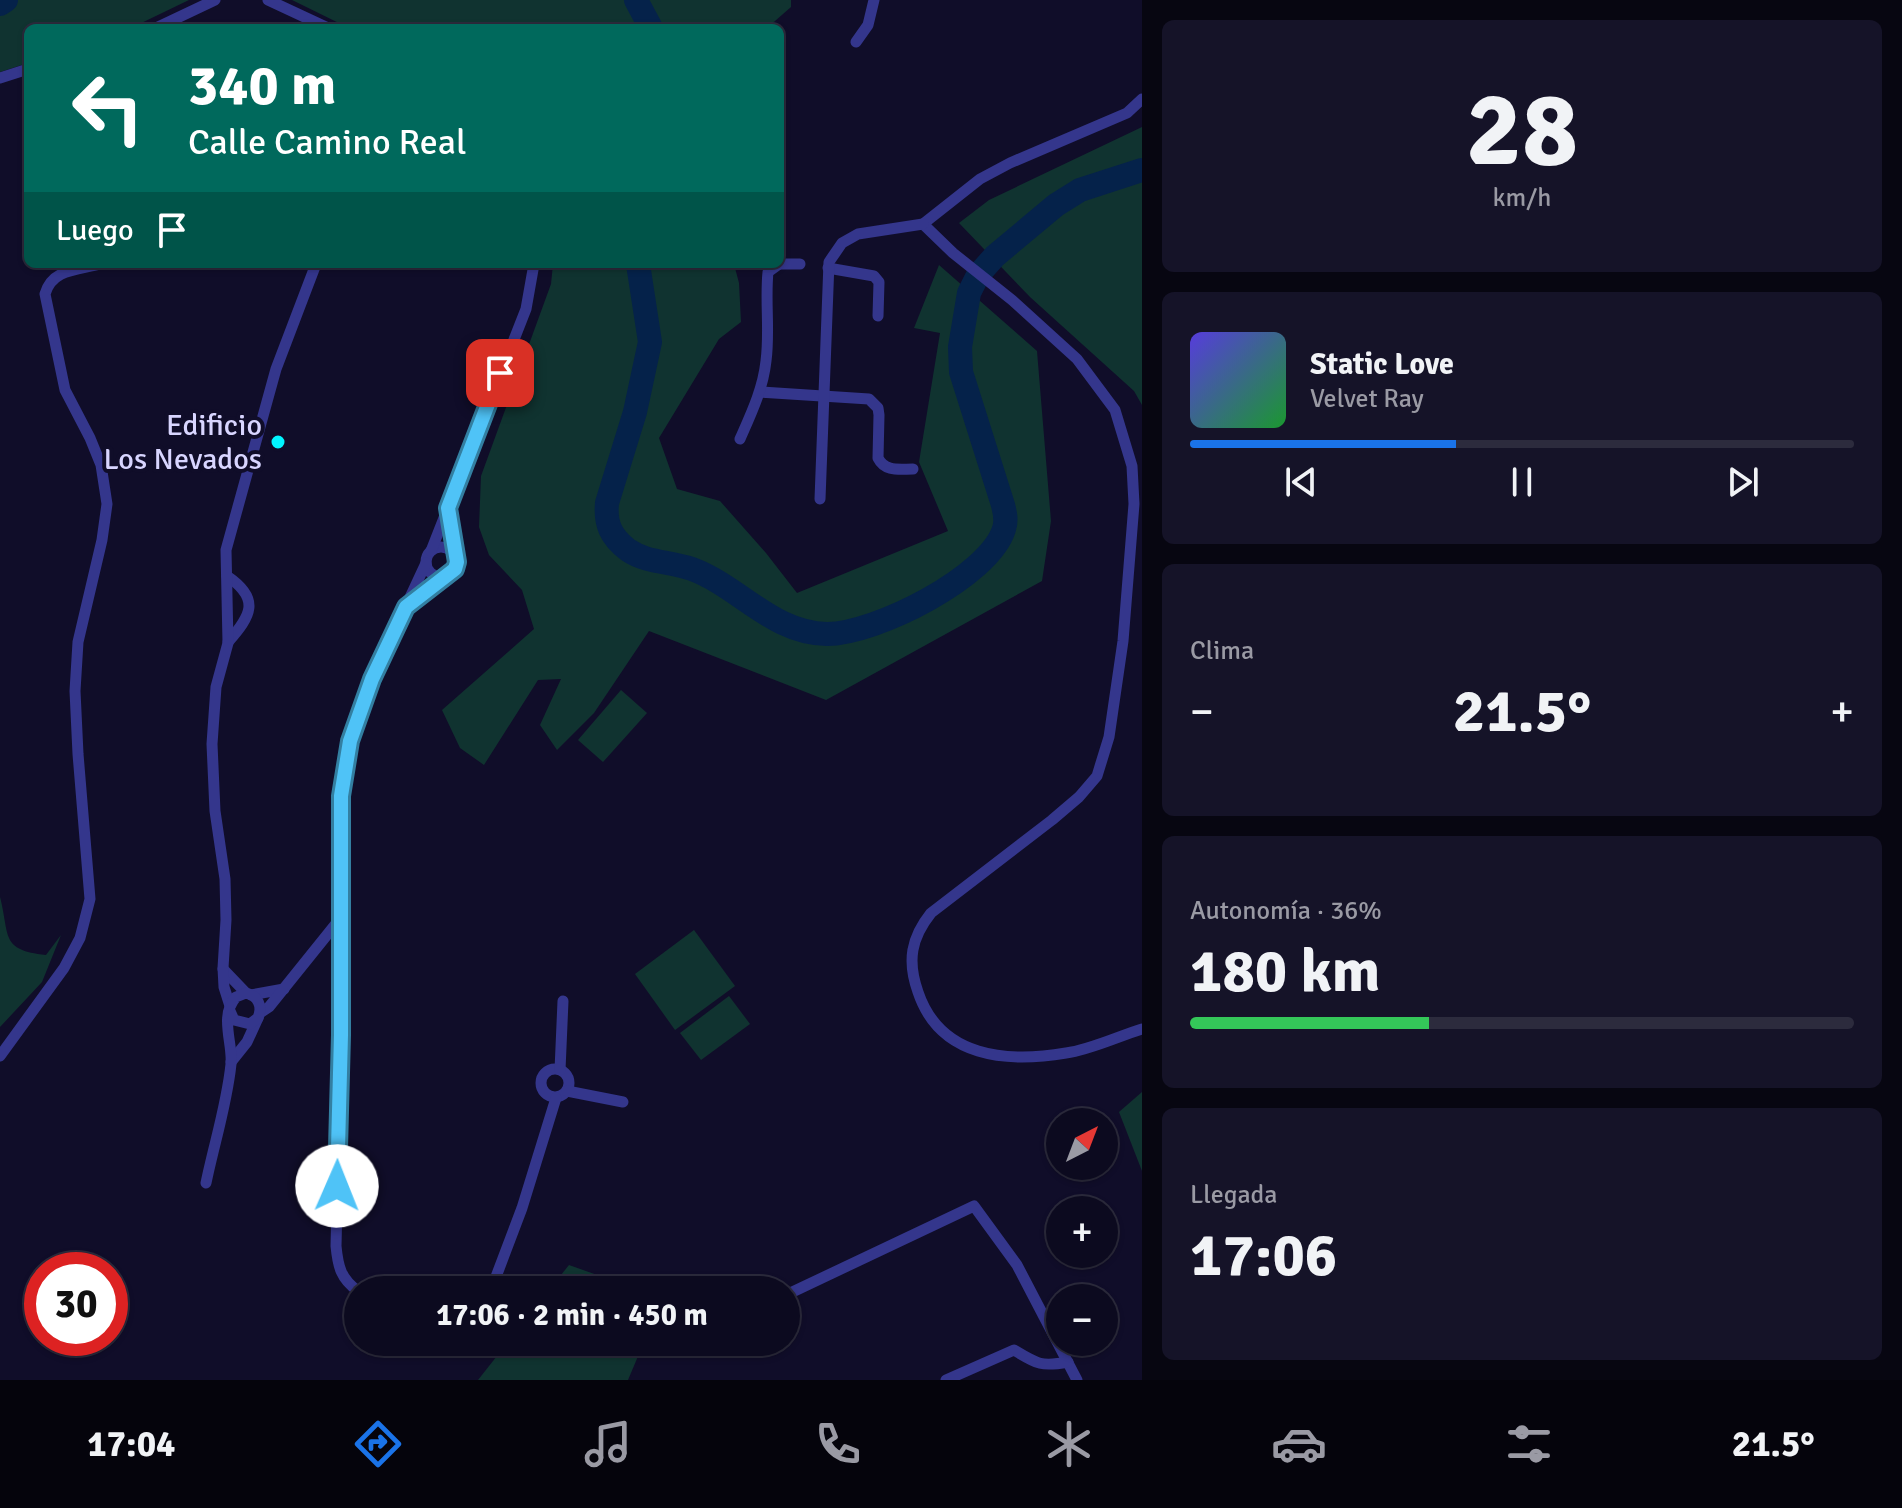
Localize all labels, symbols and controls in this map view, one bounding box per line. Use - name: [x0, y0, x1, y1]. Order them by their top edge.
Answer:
- text: 340 m: [188, 51, 336, 120]
- icon: left: [56, 56, 160, 160]
- text: 28: [1466, 66, 1578, 194]
- text: Calle Camino Real: [188, 120, 467, 165]
- text: km/h: [1493, 182, 1551, 214]
- icon: arrive: [150, 208, 194, 252]
- text: Luego: [56, 212, 134, 249]
- pin: [466, 339, 534, 407]
- text: Static Love: [1310, 346, 1454, 383]
- icon: arrive: [478, 351, 522, 395]
- text: Velvet Ray: [1310, 383, 1424, 415]
- place label: Edificio Los Nevados: [103, 407, 262, 478]
- marker: Edificio Los Nevados: [269, 433, 287, 451]
- icon: previous: [1279, 460, 1323, 504]
- icon: pause: [1500, 460, 1544, 504]
- icon: next: [1721, 460, 1765, 504]
- text: Clima: [1190, 635, 1254, 667]
- text: 21.5°: [1453, 675, 1591, 749]
- text: −: [1190, 685, 1214, 739]
- text: +: [1830, 685, 1854, 739]
- text: Autonomía · 36%: [1190, 895, 1382, 927]
- text: 180 km: [1190, 935, 1380, 1009]
- north arrow: [1046, 1108, 1118, 1180]
- map controls: [1046, 1108, 1118, 1356]
- position arrow: [295, 1144, 379, 1228]
- text: Llegada: [1190, 1179, 1277, 1211]
- button: +: [1046, 1196, 1118, 1268]
- text: 17:06: [1190, 1219, 1337, 1293]
- speed limit sign: 30: [24, 1252, 128, 1356]
- button: −: [1046, 1284, 1118, 1356]
- text: 17:06 · 2 min · 450 m: [436, 1297, 708, 1334]
- icon: directions: [350, 1416, 406, 1472]
- icon: music: [580, 1416, 636, 1472]
- icon: phone: [810, 1416, 866, 1472]
- icon: climate: [1041, 1416, 1097, 1472]
- icon: car: [1271, 1416, 1327, 1472]
- icon: filters: [1501, 1416, 1557, 1472]
- text: 17:04: [87, 1422, 176, 1467]
- text: 21.5°: [1732, 1422, 1815, 1467]

